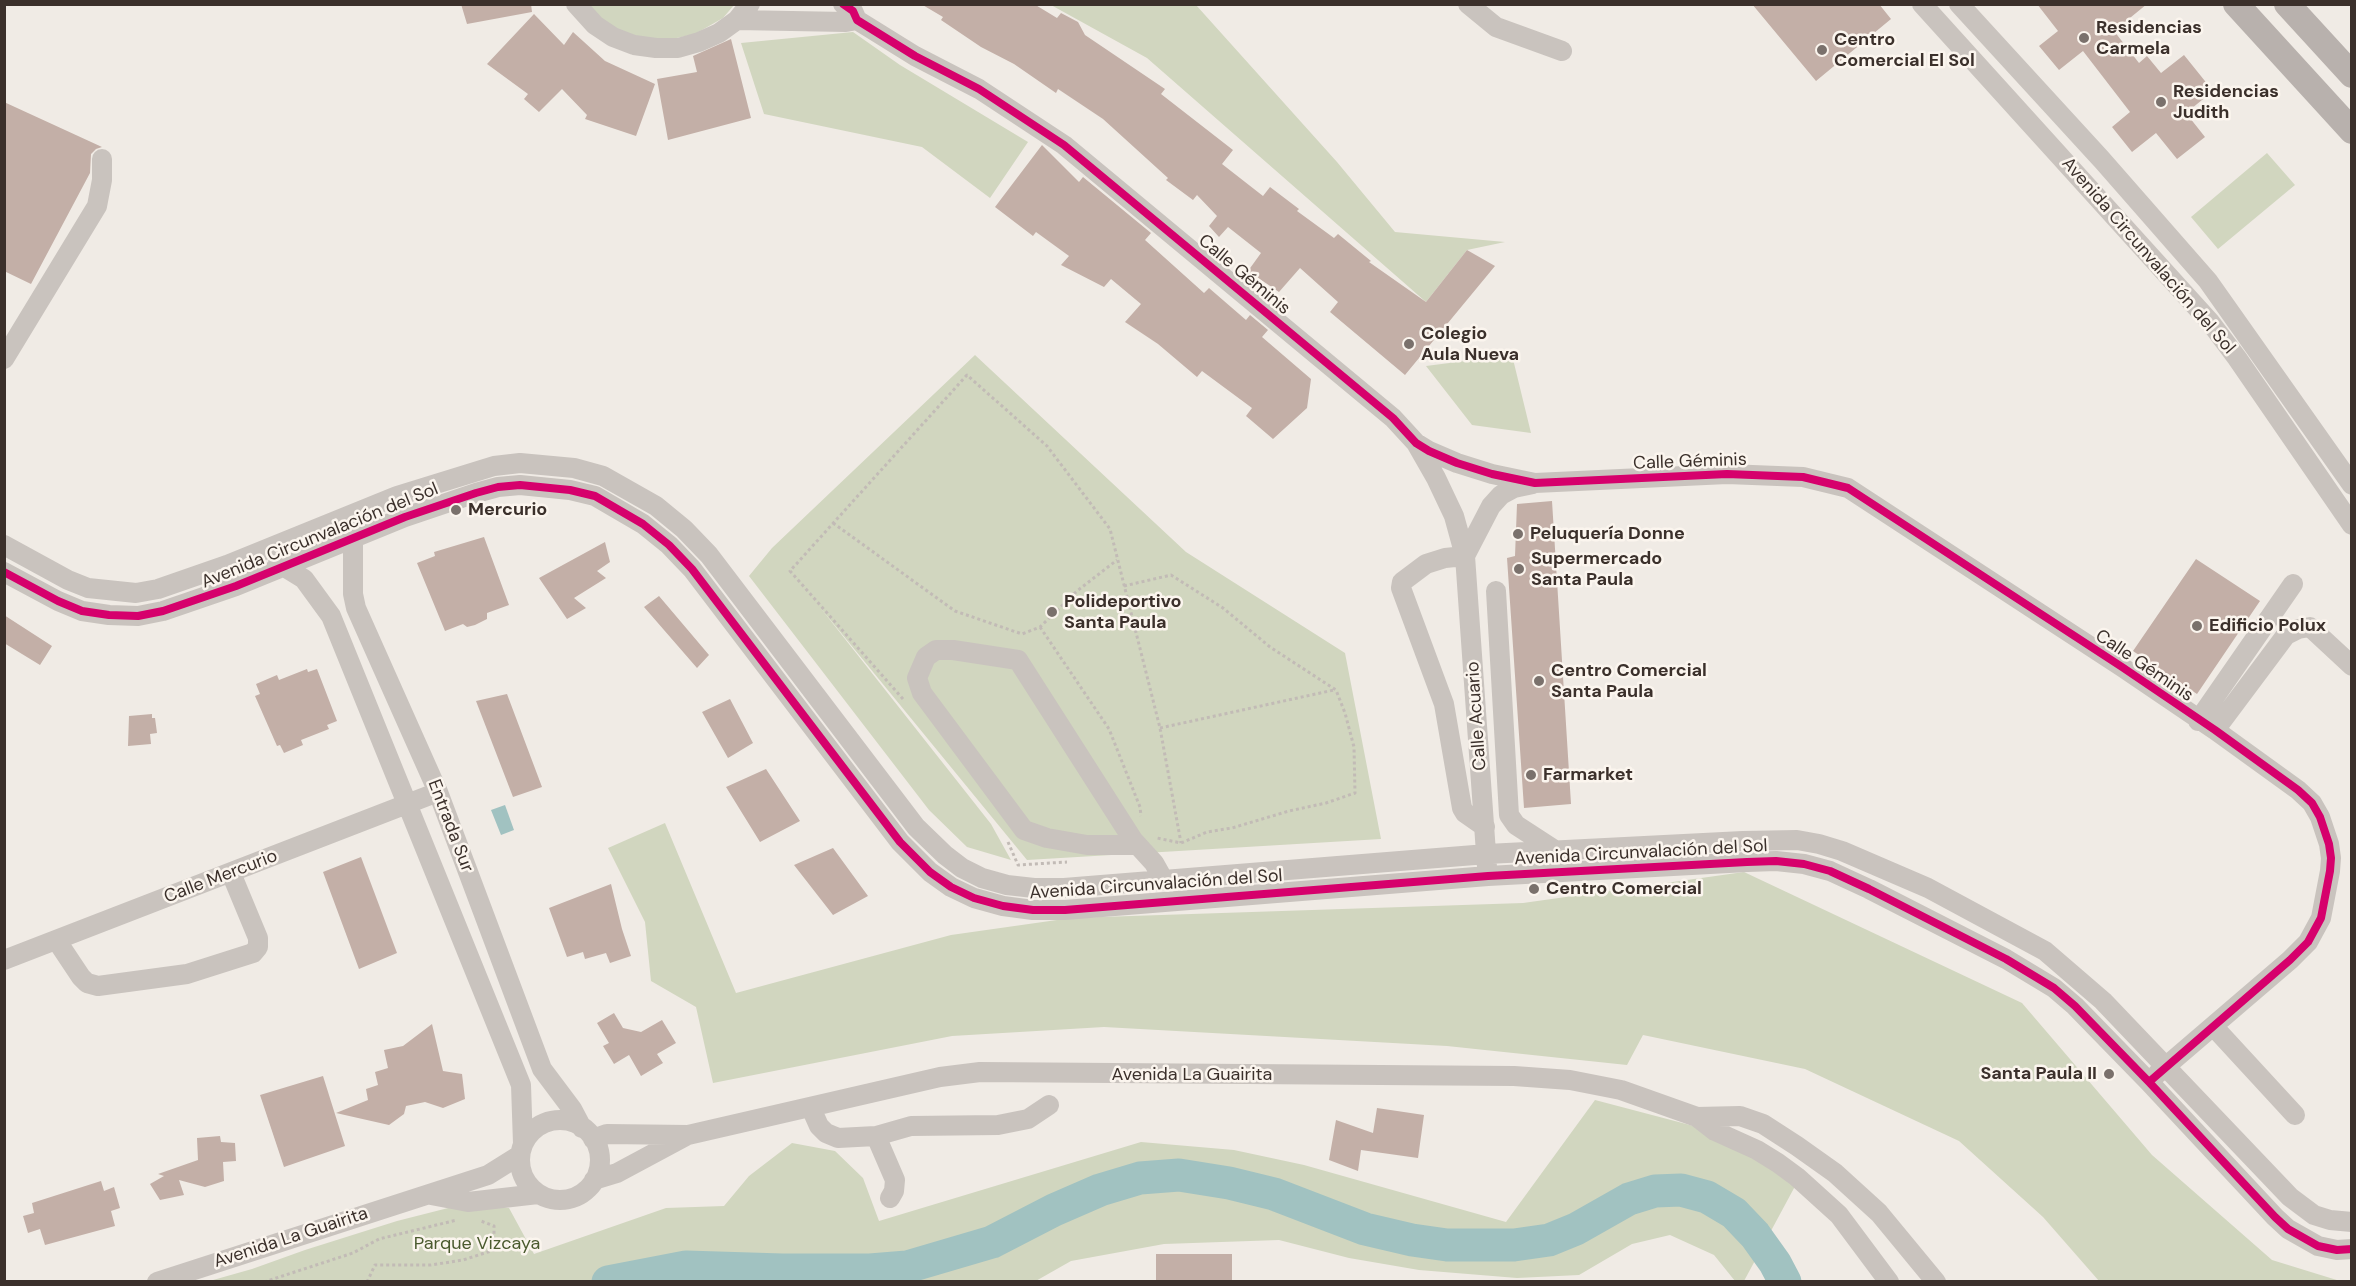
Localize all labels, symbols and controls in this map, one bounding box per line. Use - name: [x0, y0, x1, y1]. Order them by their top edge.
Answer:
- place label: Residencias Carmela: [2096, 17, 2202, 60]
- place label: Centro Comercial El Sol: [1834, 29, 1975, 72]
- marker: Residencias Carmela: [2077, 31, 2091, 45]
- marker: Centro Comercial El Sol: [1815, 43, 1829, 57]
- place label: Residencias Judith: [2173, 81, 2279, 124]
- marker: Residencias Judith: [2154, 95, 2168, 109]
- street label: Avenida Circunvalación del Sol: [2057, 153, 2239, 359]
- street label: Calle Géminis: [1194, 230, 1294, 320]
- place label: Colegio Aula Nueva: [1421, 323, 1519, 366]
- marker: Colegio Aula Nueva: [1402, 337, 1416, 351]
- street label: Calle Géminis: [1633, 449, 1747, 475]
- street label: Avenida Circunvalación del Sol: [198, 478, 442, 594]
- place label: Mercurio: [468, 499, 547, 521]
- marker: Mercurio: [449, 503, 463, 517]
- place label: Peluquería Donne: [1530, 523, 1685, 545]
- marker: Peluquería Donne: [1511, 527, 1525, 541]
- place label: Supermercado Santa Paula: [1531, 548, 1662, 590]
- marker: Supermercado Santa Paula: [1512, 562, 1526, 576]
- place label: Polideportivo Santa Paula: [1064, 591, 1182, 634]
- marker: Polideportivo Santa Paula: [1045, 605, 1059, 619]
- place label: Edificio Polux: [2209, 615, 2326, 637]
- marker: Edificio Polux: [2190, 619, 2204, 633]
- street label: Calle Géminis: [2091, 625, 2197, 707]
- place label: Centro Comercial Santa Paula: [1551, 660, 1707, 702]
- street label: Calle Acuario: [1462, 661, 1492, 771]
- marker: Centro Comercial Santa Paula: [1532, 674, 1546, 688]
- place label: Farmarket: [1543, 764, 1633, 786]
- marker: Farmarket: [1524, 768, 1538, 782]
- street label: Entrada Sur: [422, 777, 478, 875]
- street label: Avenida Circunvalación del Sol: [1514, 836, 1768, 870]
- street label: Calle Mercurio: [161, 845, 281, 909]
- street label: Avenida Circunvalación del Sol: [1029, 865, 1283, 905]
- place label: Centro Comercial: [1546, 878, 1702, 900]
- marker: Centro Comercial: [1527, 882, 1541, 896]
- place label: Santa Paula II: [1980, 1063, 2097, 1085]
- street label: Avenida La Guairita: [1112, 1064, 1272, 1086]
- marker: Santa Paula II: [2102, 1067, 2116, 1081]
- street label: Avenida La Guairita: [211, 1203, 371, 1273]
- park label: Parque Vizcaya: [414, 1233, 540, 1255]

